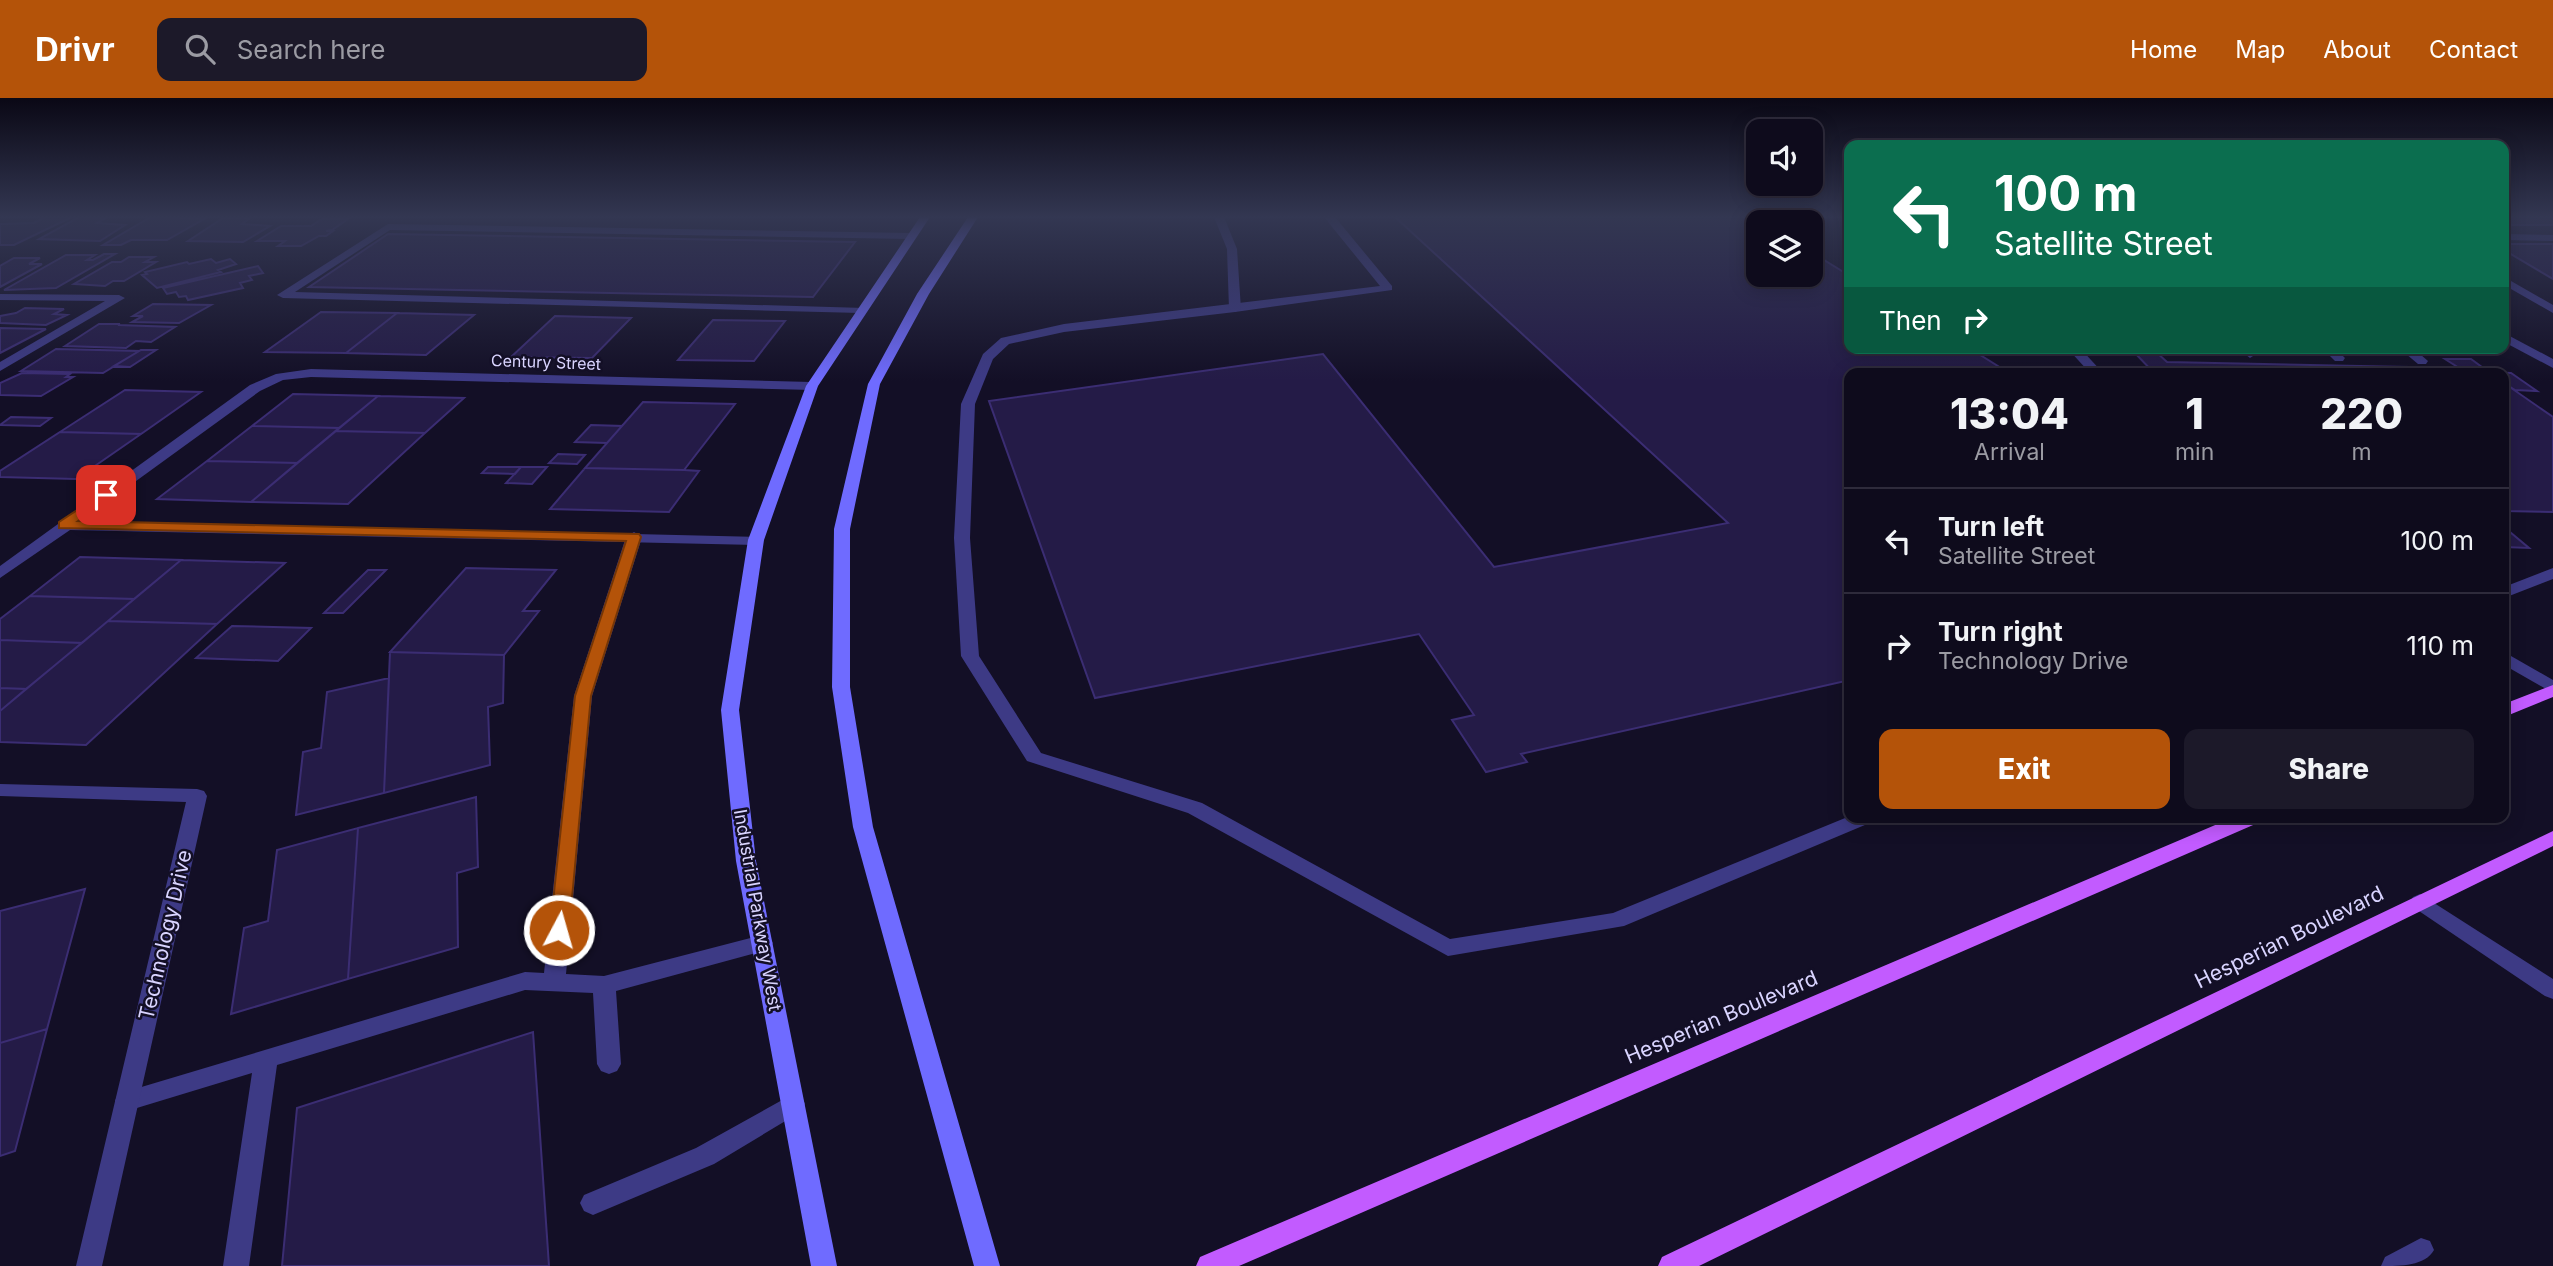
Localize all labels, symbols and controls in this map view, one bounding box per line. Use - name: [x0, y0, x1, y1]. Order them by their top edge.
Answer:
- search box: [157, 18, 647, 81]
- text: Drivr: [35, 29, 115, 69]
- icon: search: [181, 30, 219, 68]
- text: Search here: [237, 34, 385, 65]
- text: Home: [2130, 35, 2197, 64]
- text: Map: [2235, 35, 2285, 64]
- text: About: [2323, 35, 2391, 64]
- text: Contact: [2429, 35, 2518, 64]
- map controls: [1746, 119, 1823, 287]
- button: sound: [1746, 119, 1823, 196]
- text: 100 m: [1994, 164, 2138, 223]
- icon: left: [1879, 168, 1970, 259]
- button: layers: [1746, 210, 1823, 287]
- text: Satellite Street: [1994, 224, 2213, 263]
- icon: right: [1956, 301, 1994, 339]
- text: Then: [1879, 305, 1942, 336]
- street label: Century Street: [491, 350, 601, 374]
- text: 13:04: [1950, 388, 2069, 439]
- text: 1: [2185, 388, 2204, 439]
- text: 220: [2320, 388, 2403, 439]
- text: Arrival: [1974, 438, 2045, 466]
- text: min: [2175, 438, 2214, 466]
- text: m: [2352, 438, 2372, 466]
- pin: [76, 465, 136, 525]
- icon: arrive: [87, 476, 125, 514]
- text: Turn left: [1938, 511, 2044, 542]
- icon: left: [1879, 522, 1917, 560]
- text: 100 m: [2401, 525, 2474, 556]
- text: Satellite Street: [1938, 542, 2095, 570]
- text: Turn right: [1938, 616, 2063, 647]
- icon: right: [1879, 627, 1917, 665]
- text: 110 m: [2406, 630, 2474, 661]
- text: Technology Drive: [1938, 647, 2129, 675]
- button: Exit: [1879, 729, 2170, 809]
- button: Share: [2184, 729, 2474, 809]
- street label: Industrial Parkway West: [730, 807, 786, 1013]
- street label: Technology Drive: [133, 847, 197, 1023]
- street label: Hesperian Boulevard: [2190, 880, 2388, 994]
- position arrow: [522, 893, 596, 967]
- street label: Hesperian Boulevard: [1621, 965, 1821, 1069]

